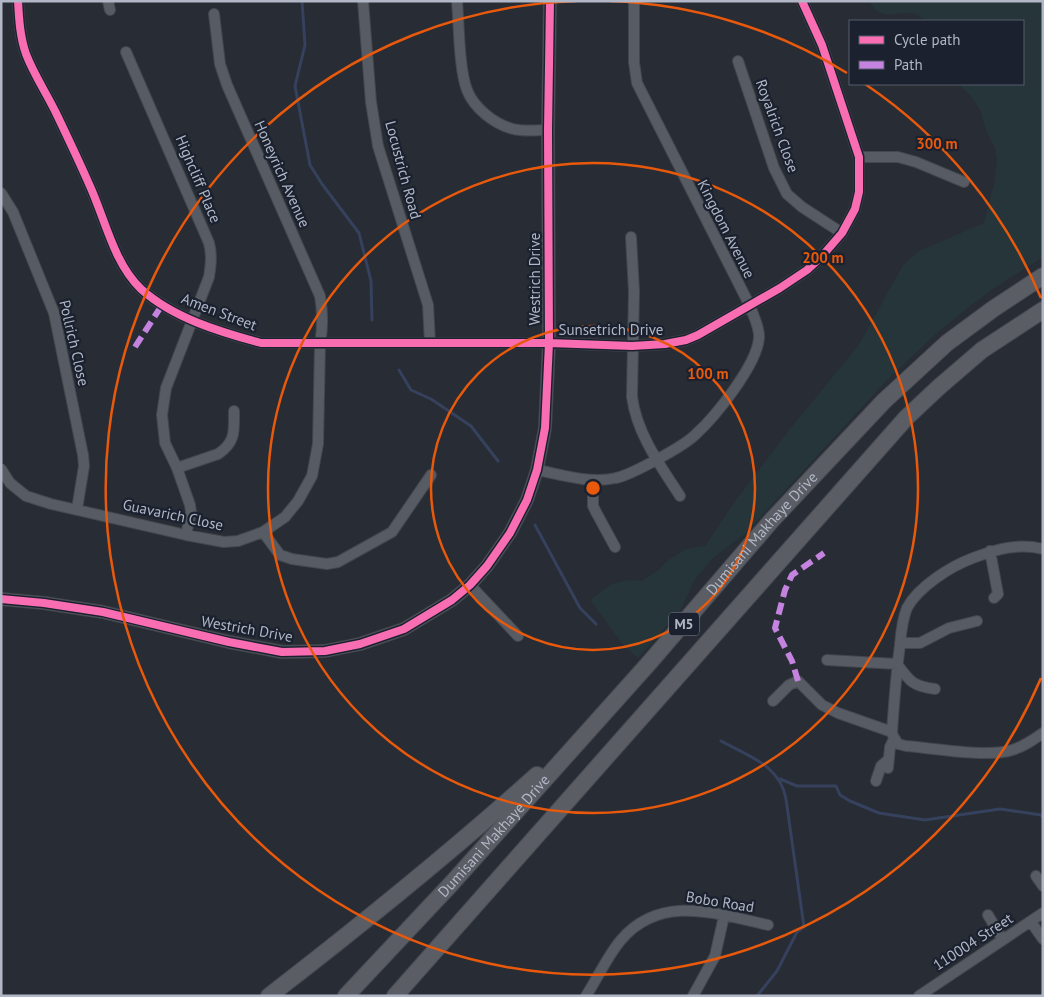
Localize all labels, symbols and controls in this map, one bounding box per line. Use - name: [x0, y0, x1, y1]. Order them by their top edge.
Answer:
- legend: [849, 20, 1024, 85]
- text: Cycle path: [894, 30, 960, 49]
- text: Path: [894, 55, 923, 74]
- street label: Royalrich Close: [752, 77, 803, 175]
- street label: Honeyrich Avenue: [250, 117, 315, 230]
- street label: Locustrich Road: [381, 119, 426, 221]
- street label: Highcliff Place: [171, 132, 225, 225]
- text: 300 m: [916, 134, 958, 153]
- street label: Kingdom Avenue: [693, 176, 759, 281]
- street label: Westrich Drive: [525, 233, 544, 325]
- text: 200 m: [802, 248, 844, 267]
- street label: Amen Street: [179, 288, 260, 335]
- street label: Pollrich Close: [55, 298, 94, 388]
- street label: Sunsetrich Drive: [559, 320, 664, 339]
- text: 100 m: [687, 364, 729, 383]
- street label: Dumisani Makhaye Drive: [702, 468, 821, 599]
- centre of rings: [584, 479, 602, 497]
- street label: Guavarich Close: [121, 495, 225, 534]
- street label: Westrich Drive: [200, 611, 294, 646]
- road number: M5: [669, 612, 699, 636]
- street label: Dumisani Makhaye Drive: [434, 770, 554, 901]
- street label: Bobo Road: [685, 887, 755, 916]
- street label: 110004 Street: [929, 909, 1016, 974]

